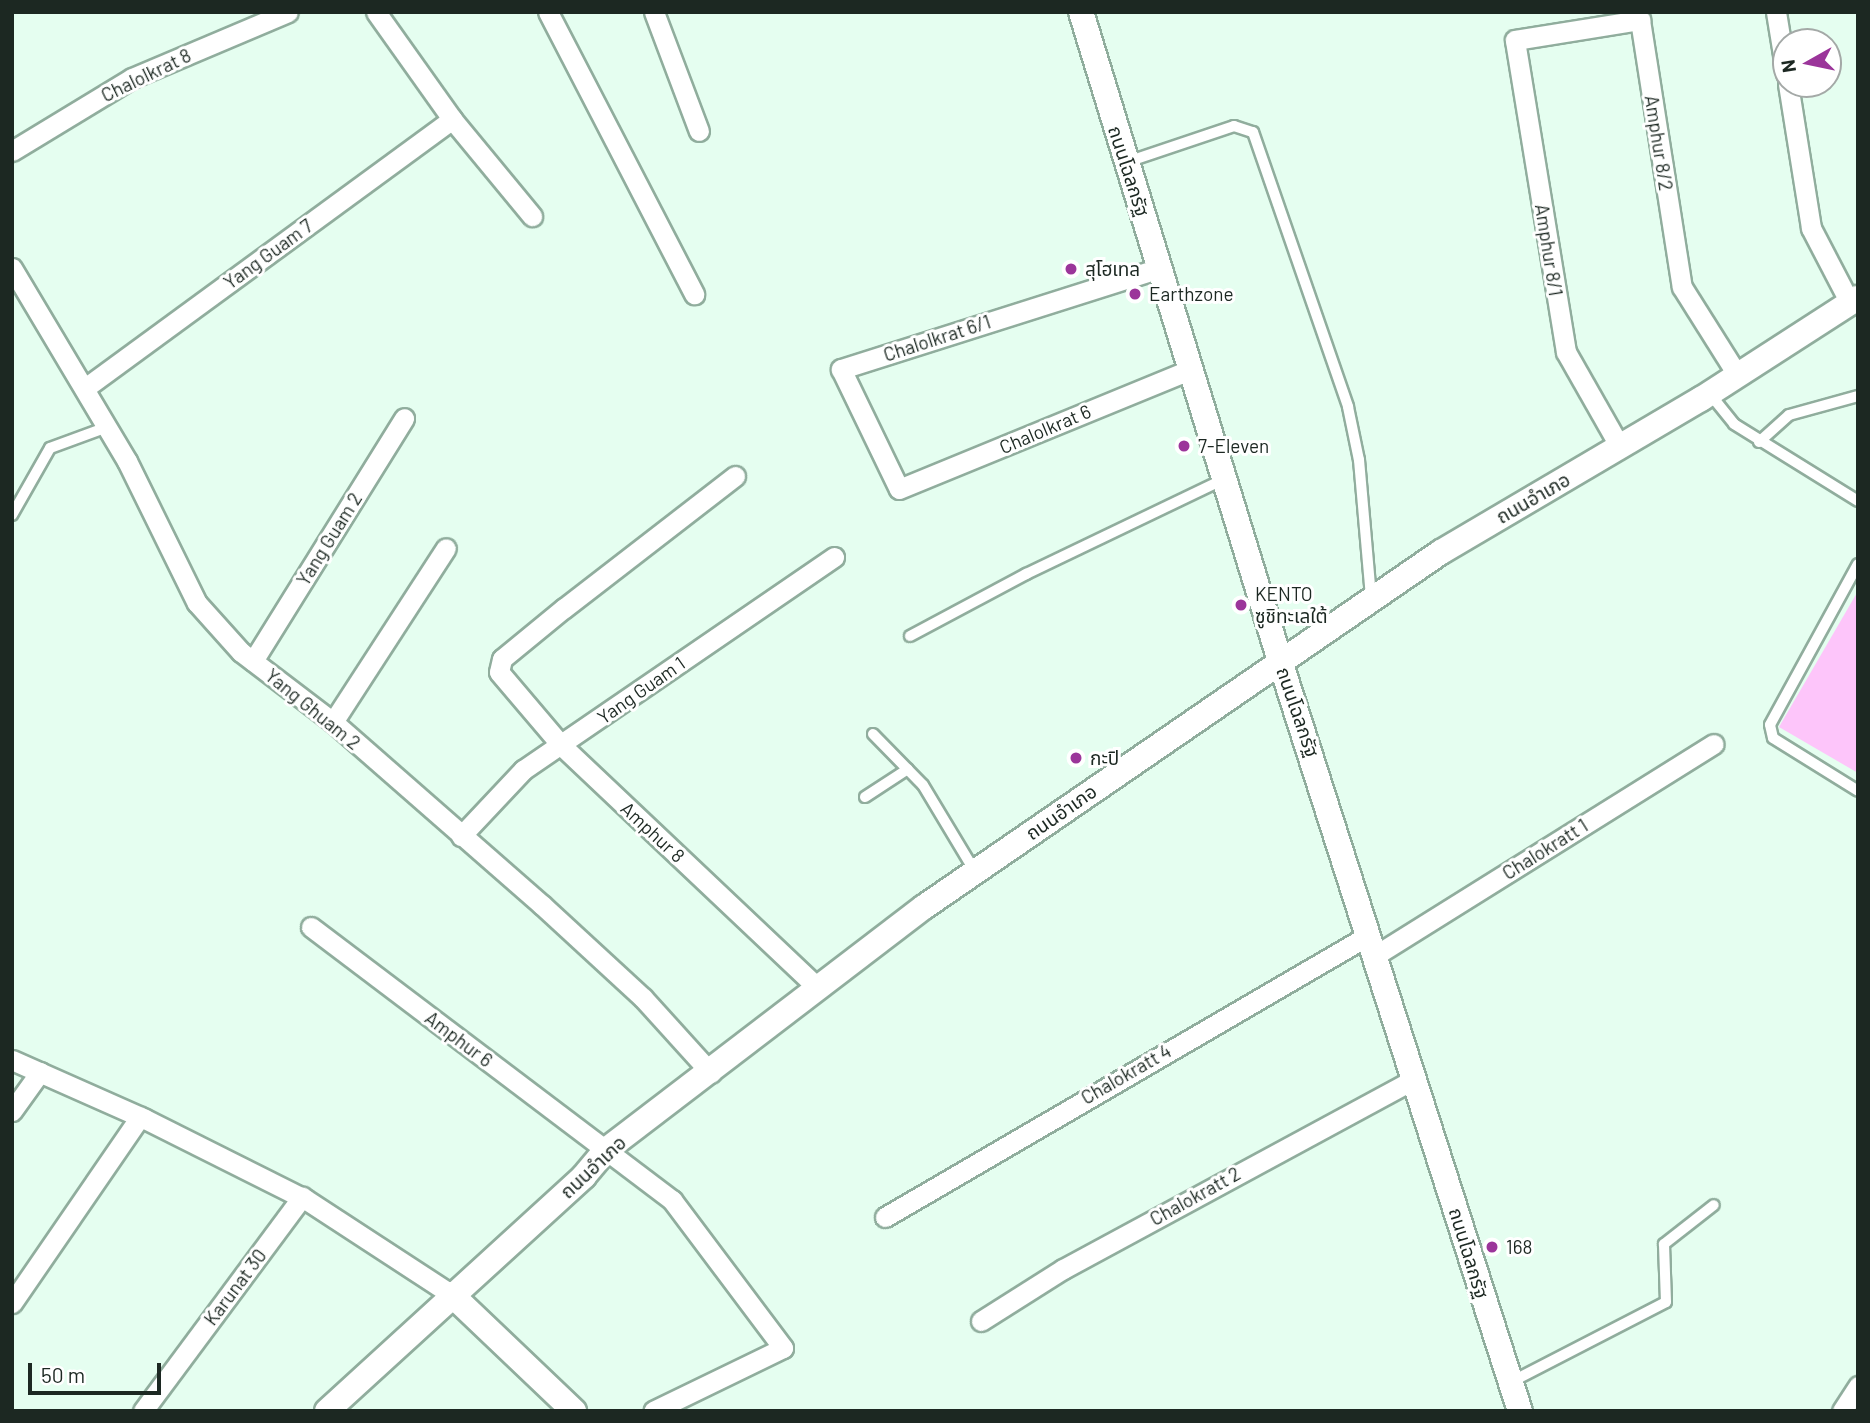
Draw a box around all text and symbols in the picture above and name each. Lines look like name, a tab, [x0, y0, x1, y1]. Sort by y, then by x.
north arrow	[1772, 28, 1842, 98]
street label: Chalolkrat 8	[97, 43, 195, 107]
text: N	[1775, 58, 1800, 74]
street label: Amphur 8/2	[1640, 94, 1678, 192]
street label: ถนนโฉลกรัฐ	[1104, 123, 1154, 219]
street label: Amphur 8/1	[1530, 202, 1568, 298]
street label: Yang Guam 7	[219, 214, 317, 294]
place label: สุโฮเทล	[1085, 258, 1140, 280]
marker: สุโฮเทล	[1063, 261, 1079, 277]
place label: Earthzone	[1149, 283, 1234, 305]
marker: Earthzone	[1127, 286, 1143, 302]
street label: Chalolkrat 6/1	[881, 310, 993, 366]
street label: Chalolkrat 6	[996, 400, 1094, 458]
place label: 7-Eleven	[1198, 435, 1269, 457]
marker: 7-Eleven	[1176, 438, 1192, 454]
street label: ถนนอำเภอ	[1492, 468, 1574, 528]
street label: Yang Guam 2	[291, 488, 367, 590]
place label: KENTO ซูชิทะเลใต้	[1255, 583, 1328, 627]
marker: KENTO ซูชิทะเลใต้	[1233, 597, 1249, 613]
street label: Yang Guam 1	[593, 652, 689, 728]
street label: Yang Ghuam 2	[261, 664, 365, 754]
street label: ถนนโฉลกรัฐ	[1272, 664, 1324, 760]
place label: กะปิ	[1090, 747, 1119, 769]
marker: กะปิ	[1068, 750, 1084, 766]
street label: ถนนอำเภอ	[1021, 779, 1101, 845]
street label: Amphur 8	[616, 797, 690, 867]
street label: Chalokratt 1	[1498, 814, 1592, 884]
street label: Amphur 6	[421, 1006, 497, 1072]
street label: Chalokratt 4	[1077, 1039, 1175, 1109]
street label: ถนนอำเภอ	[555, 1131, 631, 1203]
street label: Chalokratt 2	[1146, 1162, 1244, 1230]
street label: ถนนโฉลกรัฐ	[1444, 1205, 1494, 1301]
place label: 168	[1506, 1236, 1532, 1258]
marker: 168	[1484, 1239, 1500, 1255]
street label: Karunat 30	[199, 1244, 271, 1330]
scale bar	[32, 1350, 164, 1394]
text: 50 m	[41, 1362, 85, 1387]

